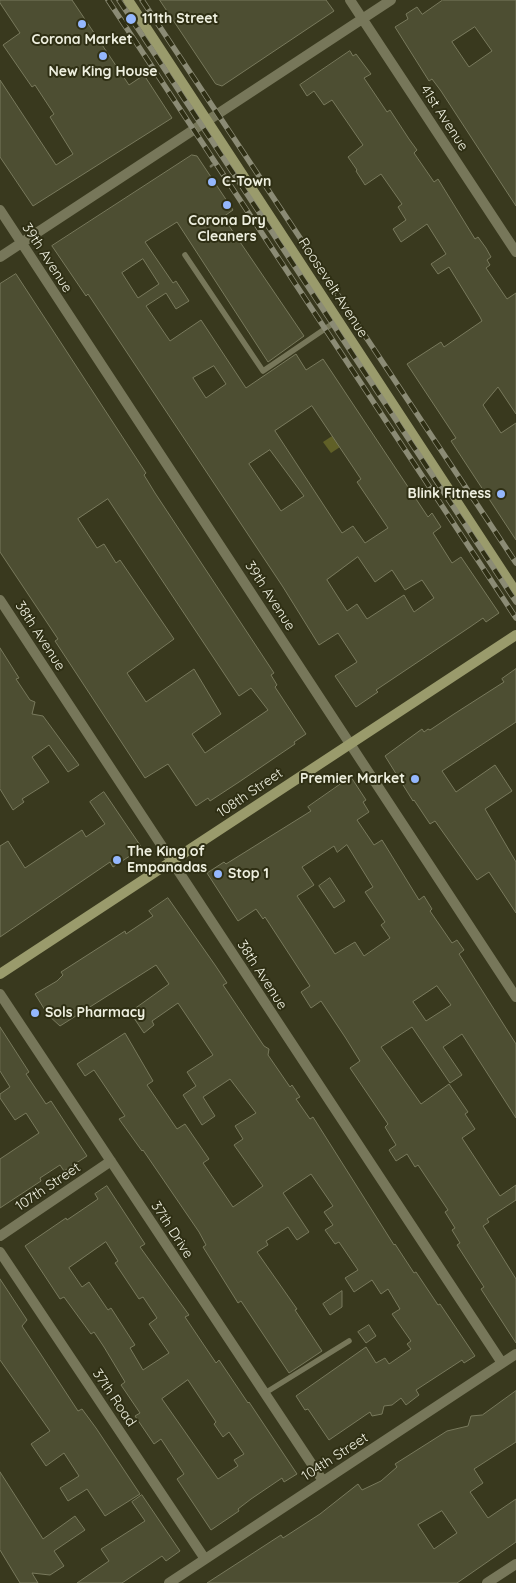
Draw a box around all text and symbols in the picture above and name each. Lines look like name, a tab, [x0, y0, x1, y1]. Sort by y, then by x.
place label: 111th Street	[142, 11, 218, 27]
marker: 111th Street	[124, 12, 138, 26]
marker: Corona Market	[76, 18, 88, 30]
place label: Corona Market	[31, 32, 133, 48]
marker: New King House	[97, 50, 109, 62]
place label: New King House	[49, 64, 157, 80]
street label: 41st Avenue	[416, 82, 472, 154]
place label: C-Town	[222, 174, 271, 190]
marker: C-Town	[206, 176, 218, 188]
marker: Corona Dry Cleaners	[221, 199, 233, 211]
place label: Corona Dry Cleaners	[188, 213, 266, 246]
street label: 39th Avenue	[18, 220, 76, 296]
street label: Roosevelt Avenue	[295, 235, 371, 341]
place label: Blink Fitness	[408, 486, 491, 502]
marker: Blink Fitness	[495, 488, 507, 500]
street label: 39th Avenue	[241, 558, 299, 634]
street label: 38th Avenue	[11, 598, 69, 674]
street label: 108th Street	[214, 765, 286, 821]
place label: Premier Market	[300, 771, 405, 787]
marker: Premier Market	[409, 773, 421, 785]
place label: The King of Empanadas	[127, 844, 207, 876]
marker: The King of Empanadas	[111, 854, 123, 866]
place label: Stop 1	[228, 866, 269, 882]
marker: Stop 1	[212, 868, 224, 880]
street label: 38th Avenue	[233, 937, 291, 1013]
place label: Sols Pharmacy	[45, 1005, 145, 1021]
marker: Sols Pharmacy	[29, 1007, 41, 1019]
street label: 107th Street	[12, 1159, 84, 1215]
street label: 37th Drive	[147, 1198, 197, 1262]
street label: 37th Road	[89, 1366, 139, 1430]
street label: 104th Street	[299, 1429, 371, 1485]

